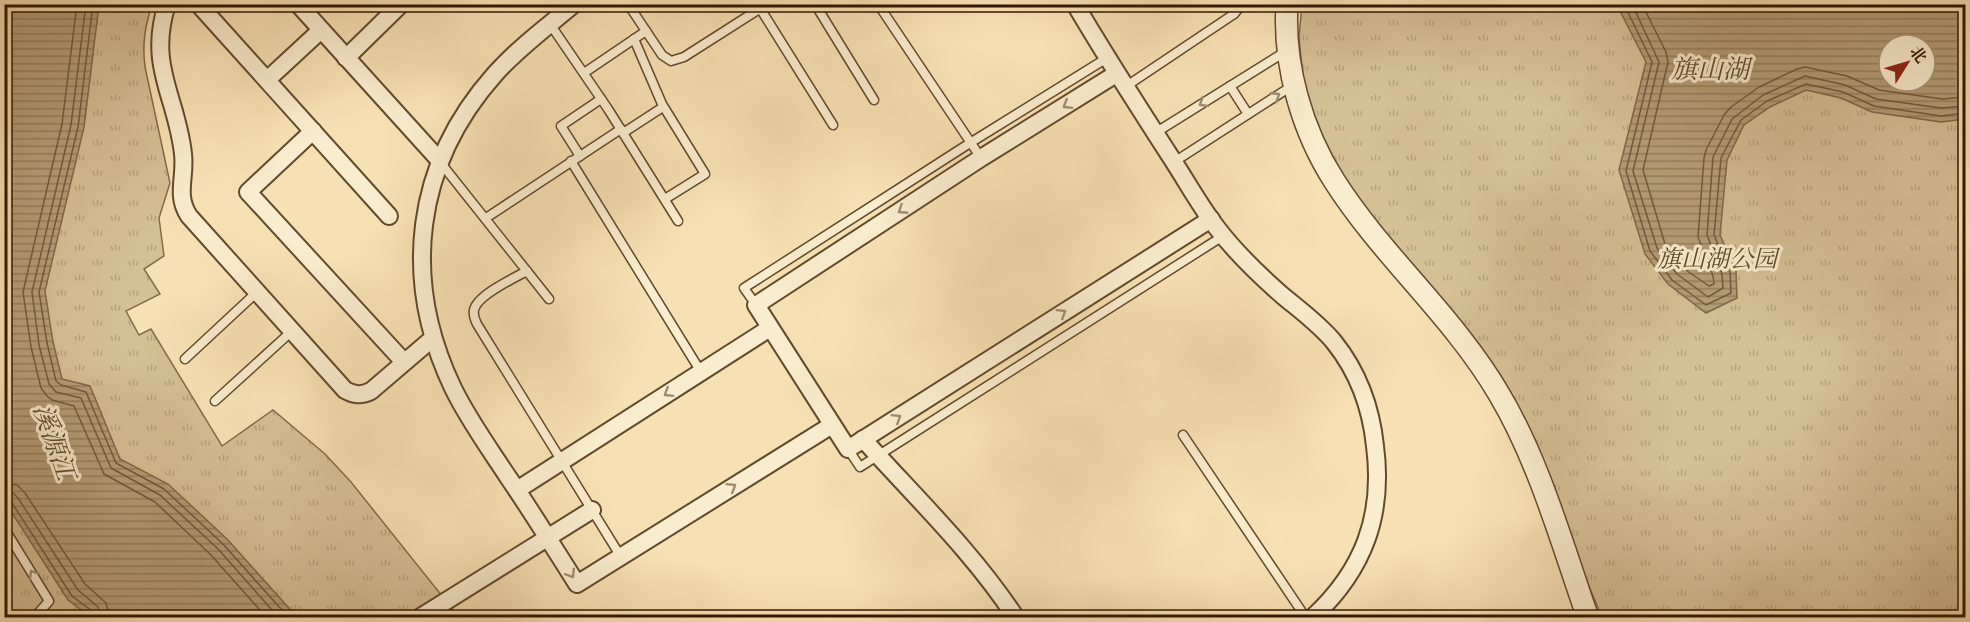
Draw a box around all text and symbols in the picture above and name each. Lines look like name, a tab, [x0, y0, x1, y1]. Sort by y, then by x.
north arrow	[1877, 33, 1937, 93]
text: 北	[1905, 43, 1930, 68]
water label: 旗山湖	[1671, 54, 1753, 87]
one-way arrow	[1269, 92, 1280, 103]
one-way arrow	[1199, 95, 1209, 107]
one-way arrow	[1063, 97, 1073, 109]
one-way arrow	[898, 202, 908, 214]
park label: 旗山湖公园	[1657, 245, 1781, 276]
one-way arrow	[1056, 309, 1066, 321]
one-way arrow	[663, 386, 674, 397]
water label: 溪源江	[25, 400, 83, 488]
one-way arrow	[891, 413, 901, 425]
one-way arrow	[726, 483, 736, 495]
one-way arrow	[563, 568, 574, 579]
one-way arrow	[28, 570, 40, 580]

